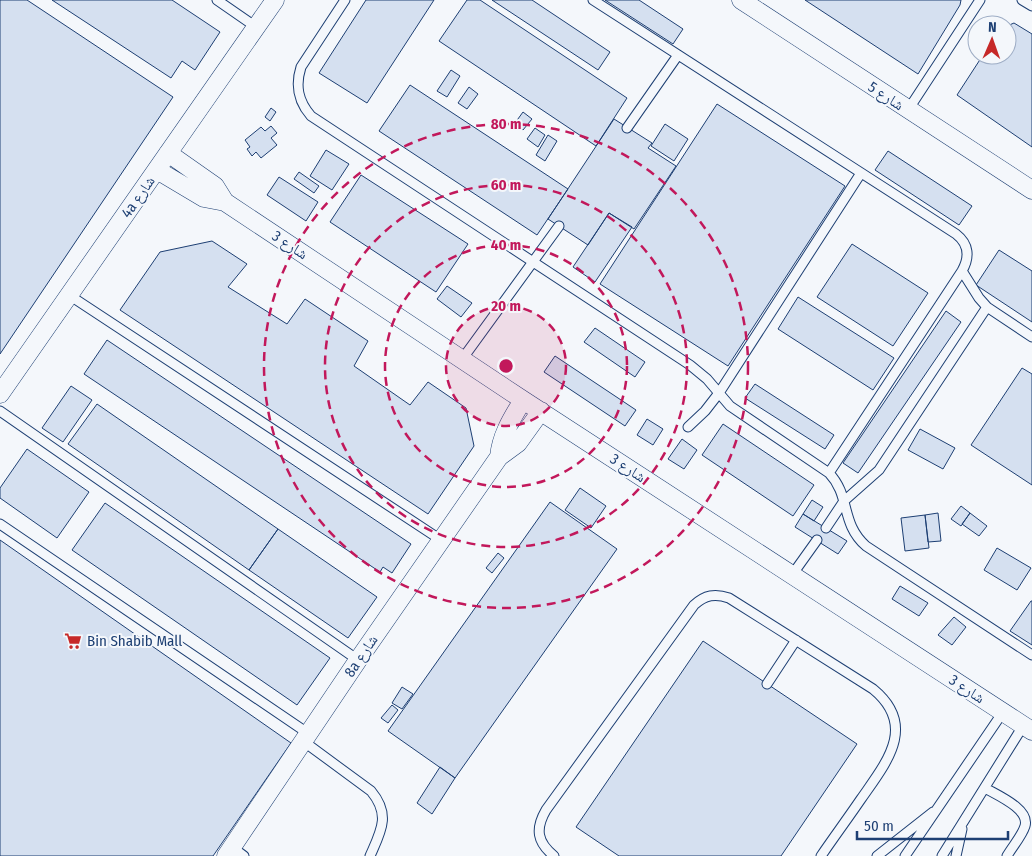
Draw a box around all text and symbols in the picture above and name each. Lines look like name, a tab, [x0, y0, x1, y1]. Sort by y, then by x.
north arrow	[967, 15, 1017, 65]
text: N	[988, 19, 997, 36]
street label: شارع 5	[864, 78, 907, 115]
text: 80 m	[491, 115, 521, 133]
street label: 4a شارع	[117, 173, 160, 222]
text: 60 m	[491, 176, 521, 194]
street label: شارع 3	[268, 227, 311, 264]
text: 40 m	[491, 236, 521, 254]
text: 20 m	[490, 297, 521, 315]
centre of rings	[497, 357, 515, 375]
street label: شارع 3	[606, 450, 649, 487]
supermarket icon: Bin Shabib Mall	[63, 631, 83, 651]
street label: 8a شارع	[340, 631, 382, 681]
place label: Bin Shabib Mall	[87, 632, 182, 650]
street label: شارع 3	[945, 671, 988, 708]
scale bar	[857, 808, 1008, 840]
text: 50 m	[864, 817, 894, 835]

